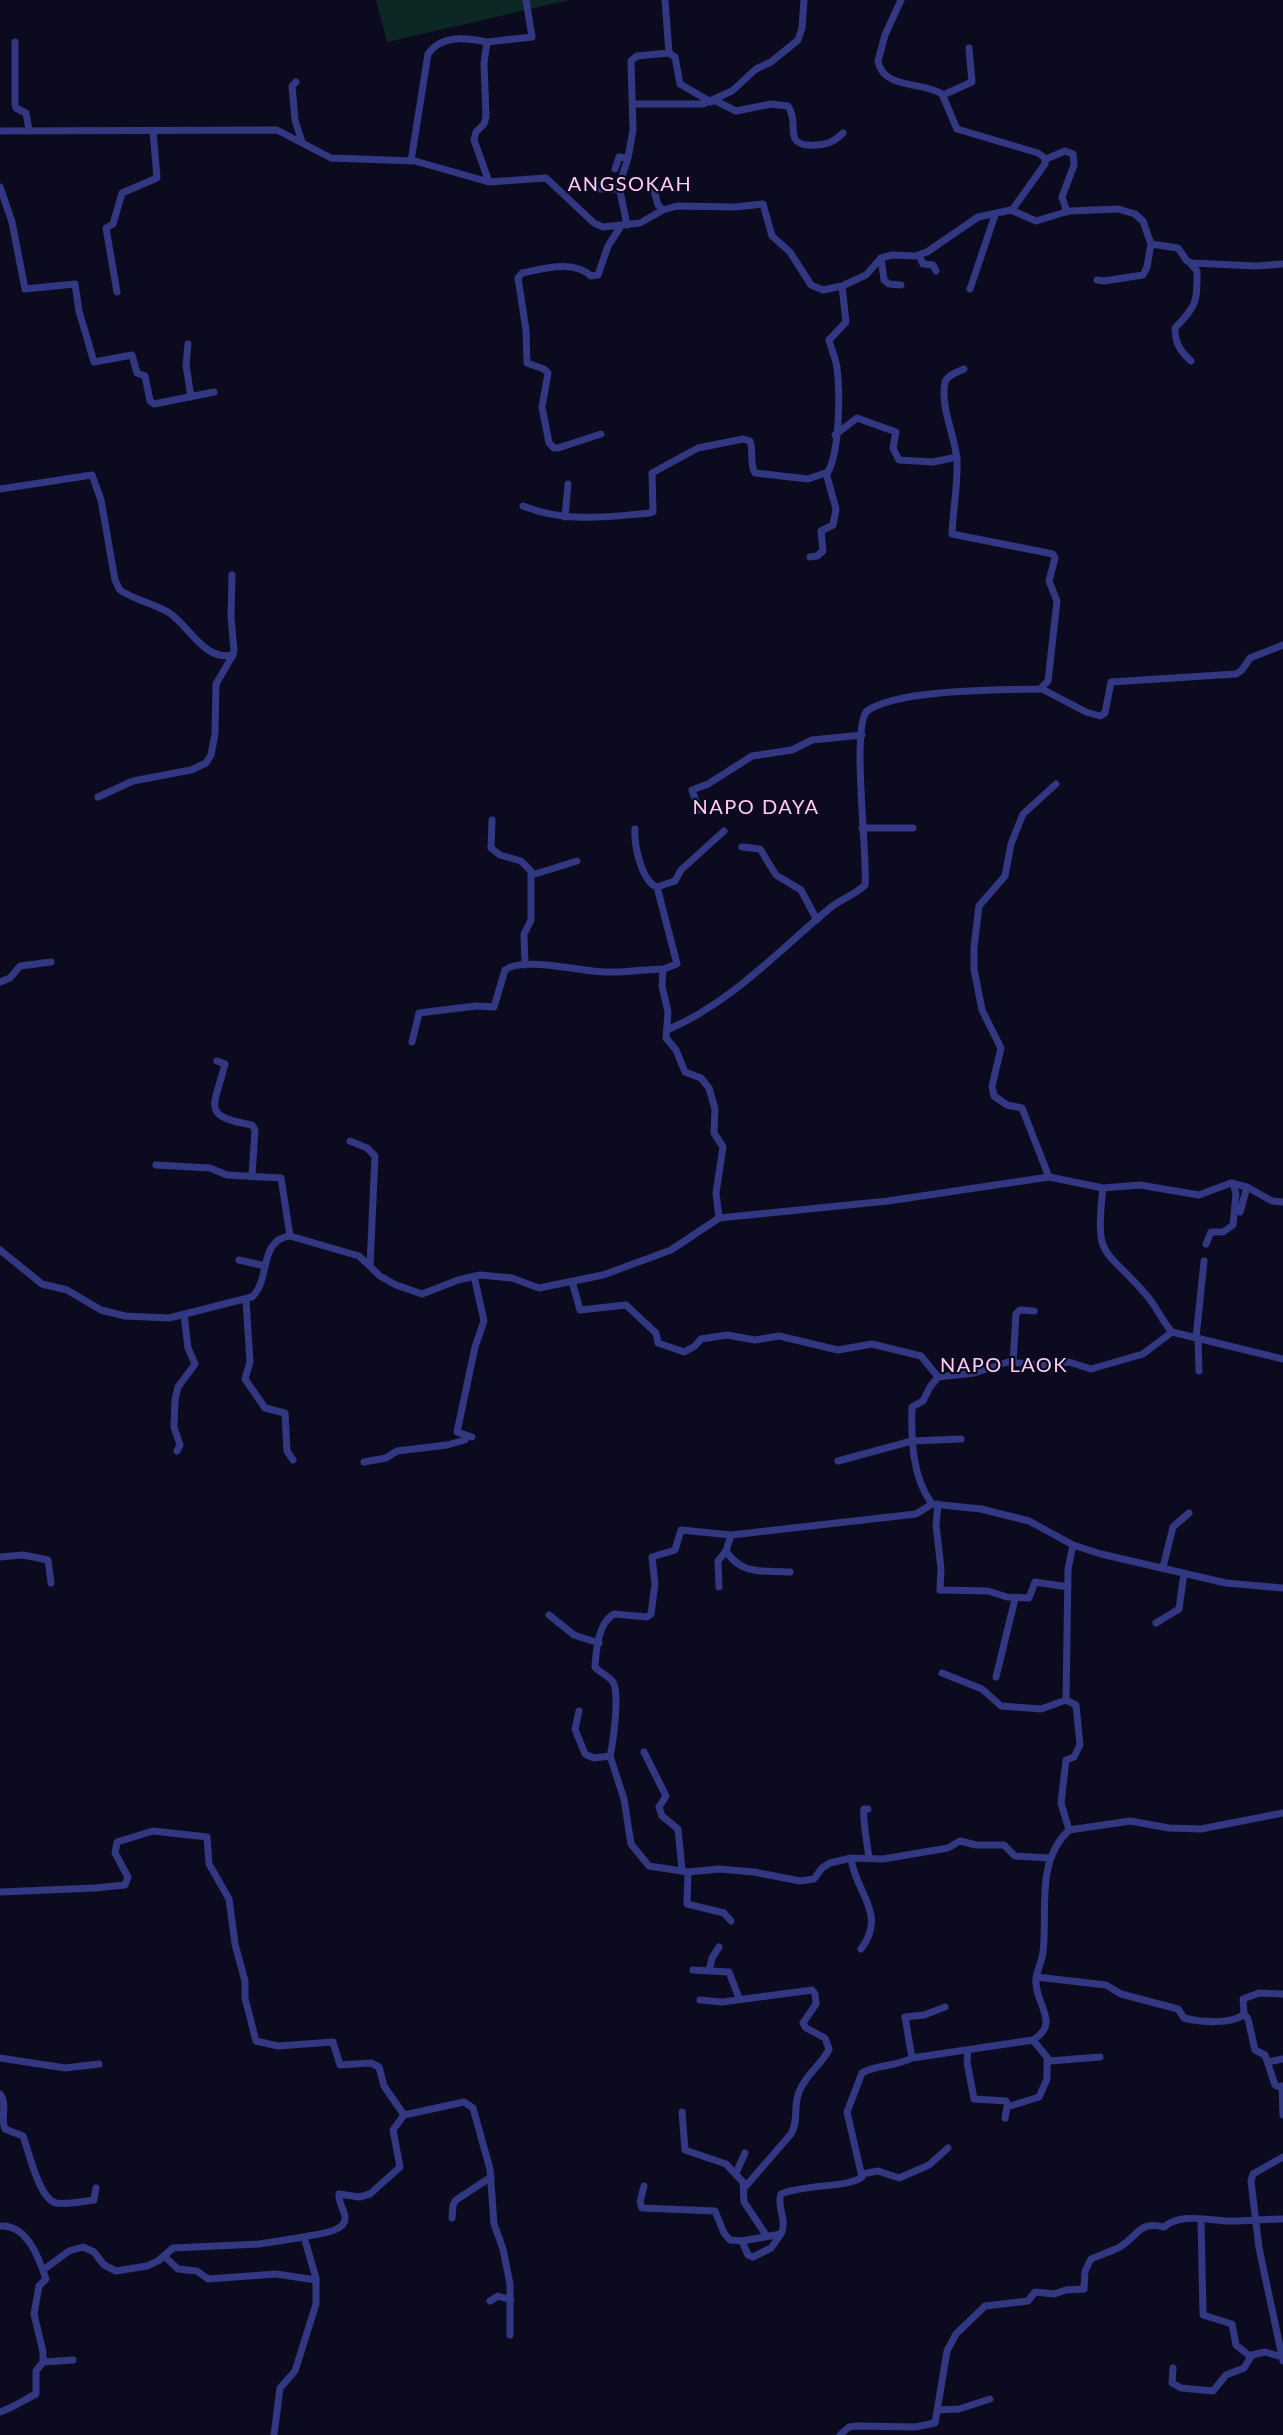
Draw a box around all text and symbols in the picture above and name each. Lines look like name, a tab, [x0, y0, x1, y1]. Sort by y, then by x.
district label: ANGSOKAH	[568, 173, 692, 197]
district label: NAPO DAYA	[692, 796, 820, 820]
district label: NAPO LAOK	[940, 1354, 1068, 1378]

